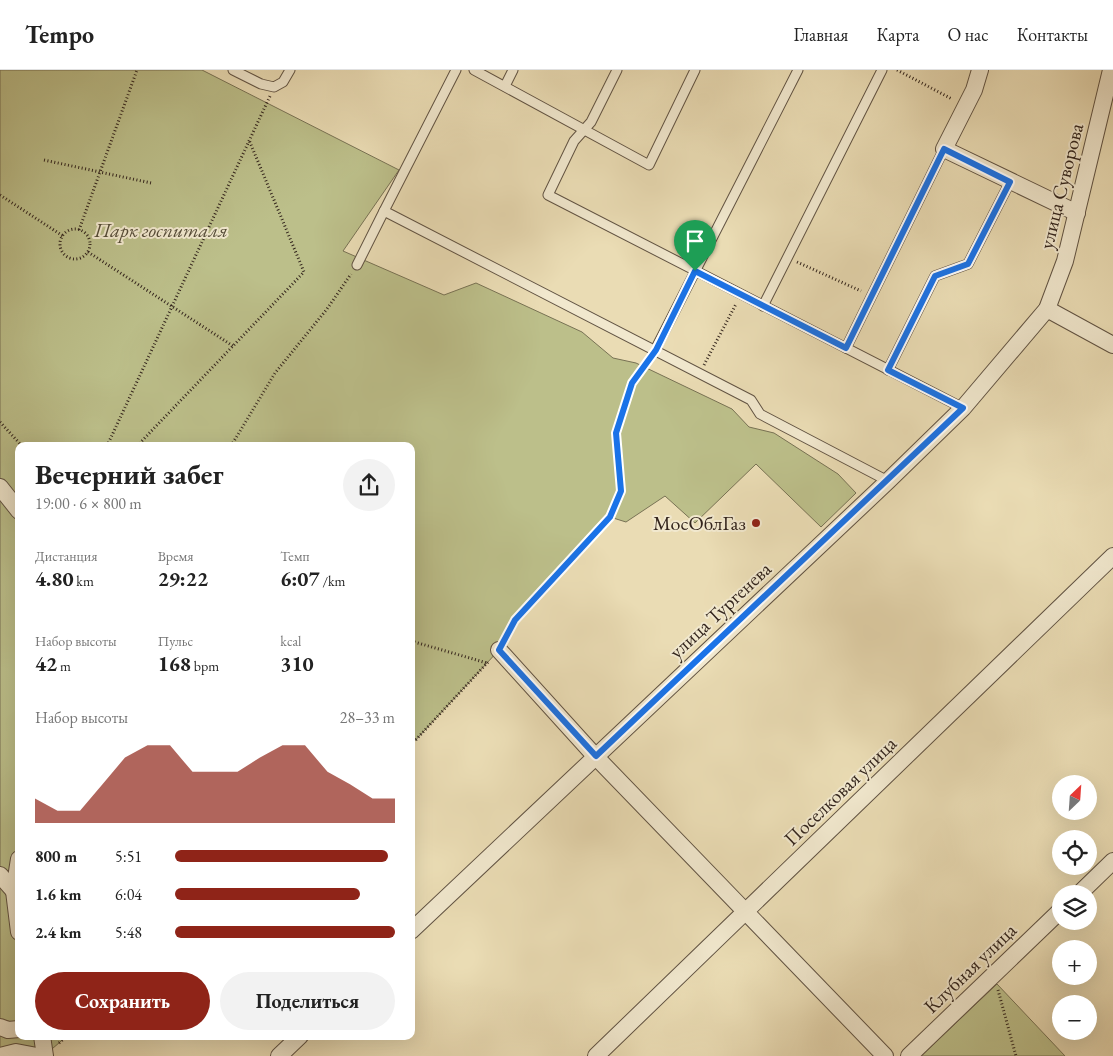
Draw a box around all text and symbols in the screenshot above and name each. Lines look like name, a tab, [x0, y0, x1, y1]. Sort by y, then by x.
text: Tempo	[25, 19, 94, 50]
text: Главная	[794, 23, 848, 46]
text: Карта	[876, 23, 919, 46]
text: О нас	[947, 23, 989, 46]
text: Контакты	[1017, 23, 1088, 46]
street label: улица Суворова	[1033, 120, 1089, 252]
park label: Парк госпиталя	[93, 217, 228, 243]
pin	[674, 220, 716, 271]
icon: arrive	[681, 227, 709, 255]
text: Вечерний забег	[35, 456, 224, 492]
button: share	[343, 459, 395, 511]
text: 19:00 · 6 × 800 m	[35, 493, 142, 514]
place label: МосОблГаз	[653, 510, 746, 536]
marker: МосОблГаз	[750, 517, 762, 529]
text: Дистанция	[35, 547, 97, 565]
text: Время	[158, 547, 194, 565]
text: Темп	[280, 547, 310, 565]
street label: улица Тургенева	[663, 556, 777, 664]
text: 4.80	[35, 565, 74, 592]
text: 29:22	[158, 565, 208, 592]
text: 6:07	[280, 565, 320, 592]
text: km	[74, 572, 94, 590]
text: /km	[320, 572, 345, 590]
text: Набор высоты	[35, 632, 116, 650]
text: Пульс	[158, 632, 193, 650]
text: kcal	[280, 632, 301, 650]
text: 42	[35, 650, 57, 677]
text: 168	[158, 650, 191, 677]
text: 310	[280, 650, 314, 677]
text: m	[57, 657, 71, 675]
text: bpm	[191, 657, 219, 675]
text: Набор высоты	[35, 707, 128, 728]
text: 28–33 m	[340, 707, 395, 728]
street label: Поселковая улица	[778, 731, 902, 851]
north arrow	[1052, 775, 1098, 820]
map controls	[1052, 775, 1097, 1040]
button: locate	[1052, 830, 1097, 875]
text: 800 m	[35, 846, 77, 867]
text: 5:51	[115, 846, 142, 867]
text: 1.6 km	[35, 884, 81, 905]
text: 6:04	[115, 884, 142, 905]
button: layers	[1052, 885, 1097, 930]
street label: Клубная улица	[918, 917, 1022, 1019]
text: 2.4 km	[35, 922, 81, 943]
text: 5:48	[115, 922, 142, 943]
button: +	[1052, 940, 1097, 985]
button: Сохранить	[35, 972, 210, 1030]
button: Поделиться	[220, 972, 395, 1030]
button: −	[1052, 995, 1097, 1040]

